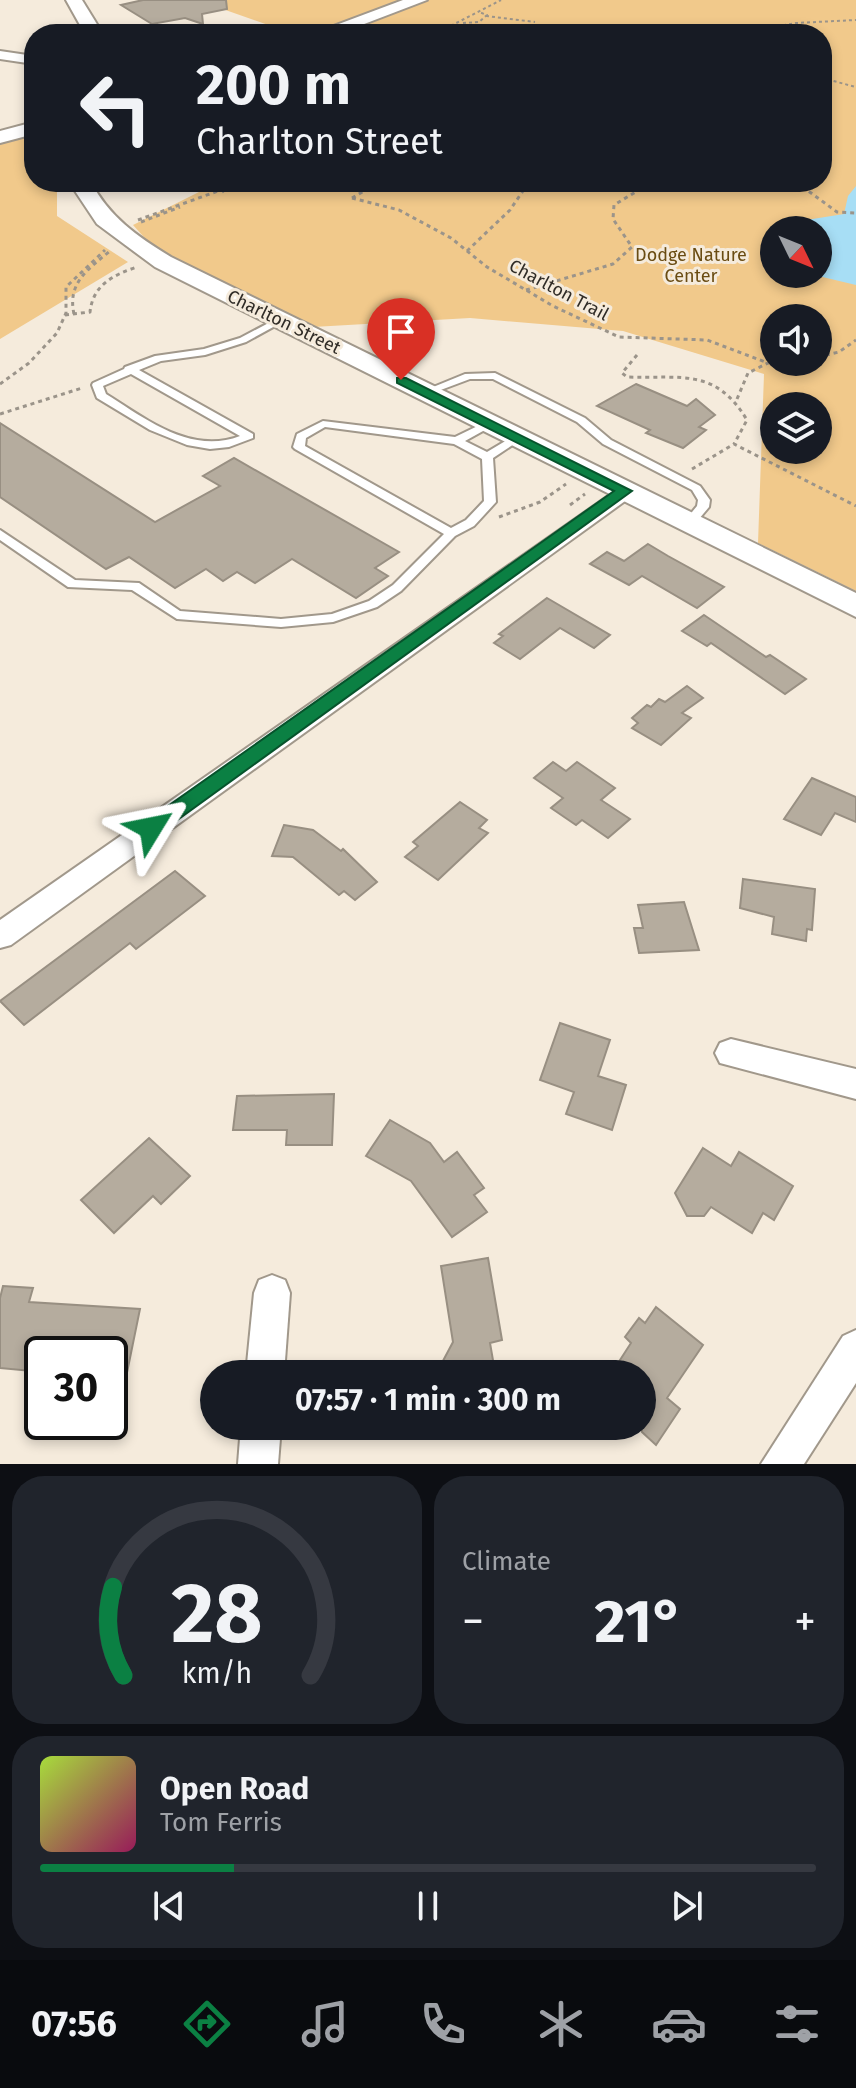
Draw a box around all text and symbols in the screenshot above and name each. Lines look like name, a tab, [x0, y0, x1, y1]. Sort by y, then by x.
text: 200 m	[196, 52, 351, 119]
icon: left	[64, 56, 168, 160]
text: Charlton Street	[196, 120, 443, 164]
north arrow	[760, 216, 832, 288]
map controls	[760, 216, 832, 464]
park label: Dodge Nature Center	[635, 244, 747, 287]
street label: Charlton Trail	[505, 255, 613, 325]
street label: Charlton Street	[224, 285, 345, 359]
pin	[367, 298, 435, 380]
button: sound	[760, 304, 832, 376]
icon: arrive	[379, 310, 423, 354]
button: layers	[760, 392, 832, 464]
position arrow	[109, 786, 193, 870]
speed limit sign: 30	[24, 1336, 128, 1440]
text: 07:57 · 1 min · 300 m	[295, 1382, 561, 1418]
text: Climate	[462, 1546, 551, 1577]
text: 28	[171, 1564, 263, 1664]
text: 21°	[595, 1586, 683, 1658]
text: −	[462, 1595, 484, 1648]
text: +	[794, 1595, 816, 1648]
text: km/h	[182, 1656, 252, 1691]
text: Open Road	[160, 1771, 309, 1807]
text: Tom Ferris	[160, 1807, 282, 1838]
icon: previous	[147, 1884, 191, 1928]
icon: pause	[406, 1884, 450, 1928]
icon: next	[665, 1884, 709, 1928]
icon: directions	[179, 1996, 235, 2052]
icon: music	[297, 1996, 353, 2052]
icon: phone	[415, 1996, 471, 2052]
icon: climate	[533, 1996, 589, 2052]
icon: car	[651, 1996, 707, 2052]
icon: filters	[769, 1996, 825, 2052]
text: 07:56	[31, 2002, 117, 2046]

